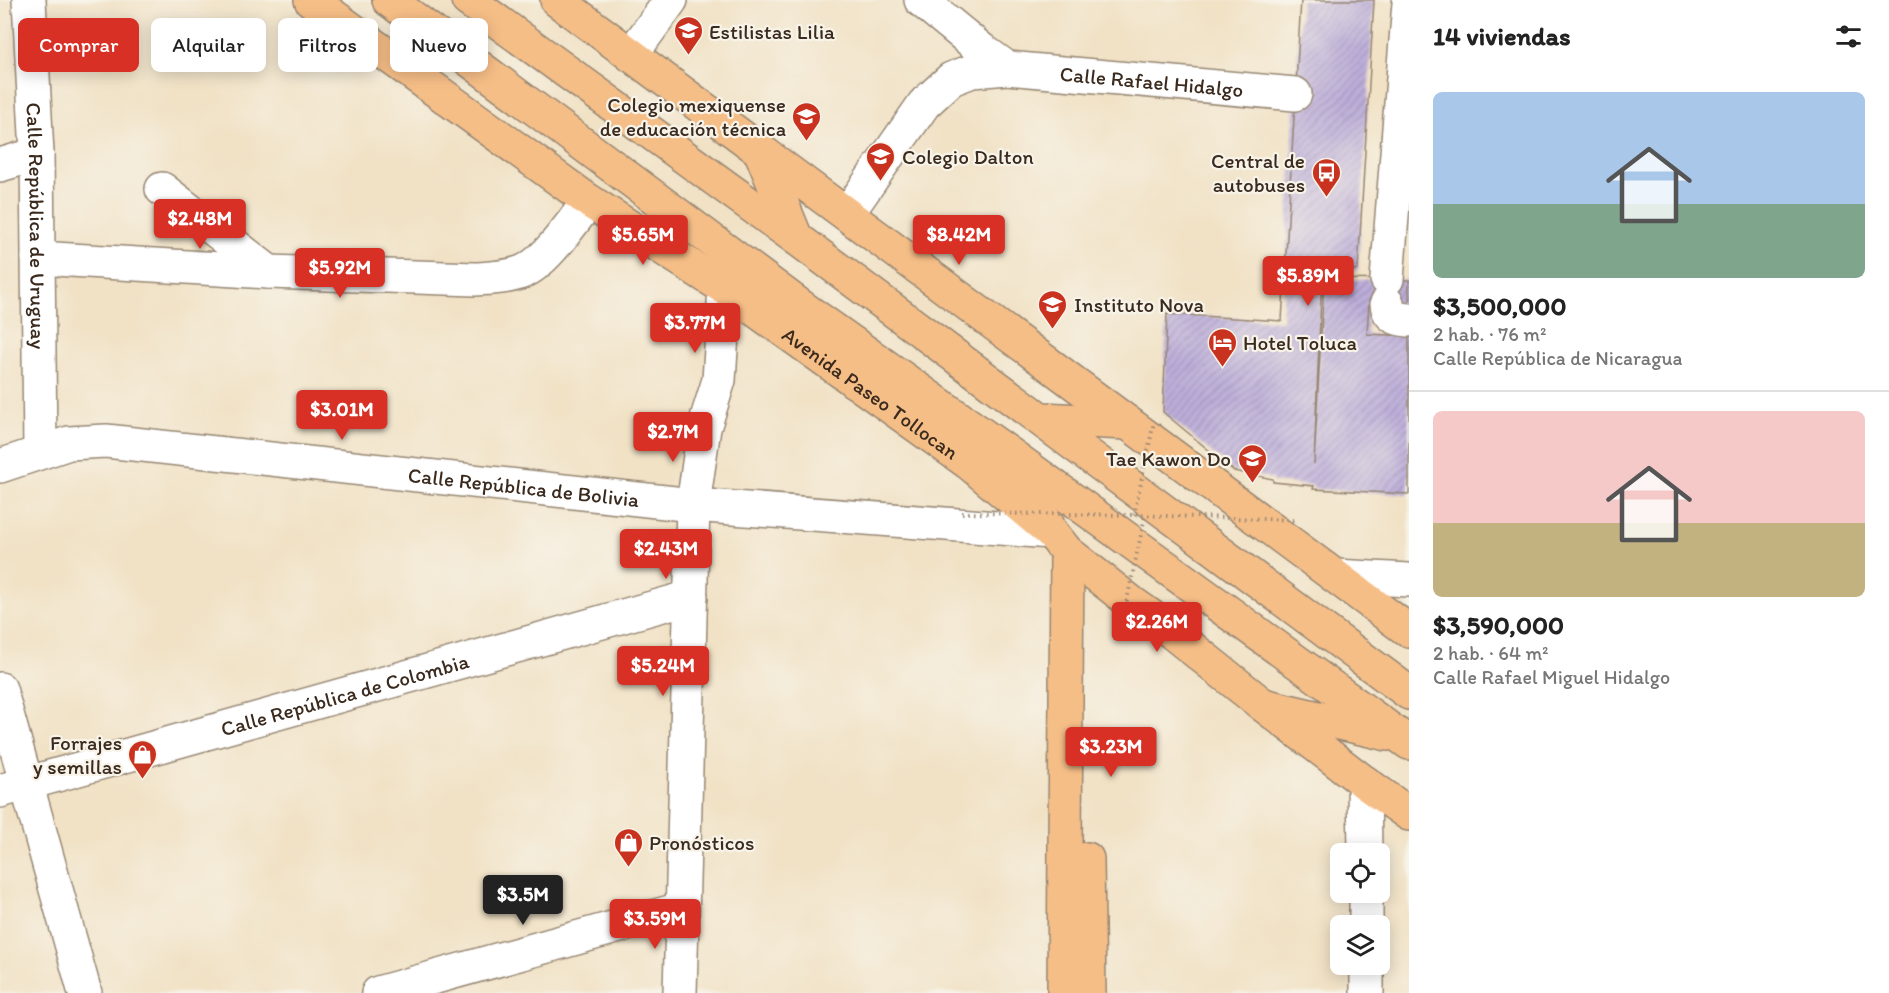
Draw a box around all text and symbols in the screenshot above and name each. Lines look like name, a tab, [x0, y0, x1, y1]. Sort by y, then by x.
school or university icon: Estilistas Lilia	[672, 15, 704, 57]
chip: Comprar	[18, 18, 139, 72]
chip: Alquilar	[151, 18, 266, 72]
chip: Filtros	[278, 18, 378, 72]
chip: Nuevo	[390, 18, 488, 72]
place label: Estilistas Lilia	[709, 19, 835, 44]
text: 14 viviendas	[1433, 20, 1571, 52]
icon: filters	[1832, 20, 1865, 53]
street label: Calle Rafael Hidalgo	[1059, 60, 1245, 102]
place label: Colegio mexiquense de educación técnica	[600, 92, 786, 141]
school or university icon: Colegio mexiquense de educación técnica	[791, 100, 823, 142]
street label: Calle República de Uruguay	[22, 102, 51, 350]
icon: home	[1595, 131, 1703, 239]
school or university icon: Colegio Dalton	[865, 140, 897, 182]
place label: Colegio Dalton	[902, 144, 1034, 169]
place label: Central de autobuses	[1211, 148, 1305, 197]
bus stop icon: Central de autobuses	[1310, 156, 1342, 198]
pin: $2.48M	[151, 199, 249, 250]
text: $2.48M	[168, 206, 232, 230]
pin: $5.65M	[594, 215, 692, 266]
pin: $8.42M	[910, 215, 1008, 266]
text: $5.65M	[612, 222, 674, 246]
text: $8.42M	[927, 222, 991, 246]
pin: $5.92M	[291, 248, 389, 299]
text: $5.92M	[309, 255, 371, 279]
pin: $5.89M	[1259, 256, 1357, 307]
text: $5.89M	[1277, 263, 1339, 287]
school or university icon: Instituto Nova	[1037, 288, 1069, 330]
text: $3,500,000	[1433, 290, 1566, 322]
place label: Instituto Nova	[1074, 292, 1204, 317]
pin: $3.77M	[646, 303, 744, 354]
text: $3.77M	[664, 310, 726, 334]
street label: Avenida Paseo Tollocan	[778, 321, 964, 464]
text: 2 hab. · 76 m²	[1433, 322, 1546, 346]
hotel icon: Hotel Toluca	[1206, 326, 1238, 368]
place label: Hotel Toluca	[1243, 330, 1357, 355]
text: Calle República de Nicaragua	[1433, 346, 1682, 370]
pin: $3.01M	[293, 390, 391, 441]
text: $3.01M	[310, 397, 374, 421]
pin: $2.7M	[631, 412, 715, 463]
text: $2.7M	[647, 419, 699, 443]
school or university icon: Tae Kawon Do	[1236, 442, 1268, 484]
place label: Tae Kawon Do	[1106, 446, 1231, 471]
icon: home	[1595, 450, 1703, 558]
street label: Calle República de Bolivia	[407, 462, 641, 512]
pin: $2.43M	[617, 529, 715, 580]
text: $2.43M	[634, 536, 698, 560]
pin: $2.26M	[1108, 602, 1206, 653]
text: $2.26M	[1126, 609, 1188, 633]
text: $3,590,000	[1433, 609, 1564, 641]
text: 2 hab. · 64 m²	[1433, 641, 1548, 665]
pin: $5.24M	[614, 646, 712, 697]
street label: Calle República de Colombia	[218, 648, 472, 741]
text: $5.24M	[631, 653, 695, 677]
text: Calle Rafael Miguel Hidalgo	[1433, 665, 1670, 689]
pin: $3.23M	[1062, 727, 1160, 778]
place label: Forrajes y semillas	[33, 730, 122, 779]
text: $3.23M	[1079, 734, 1143, 758]
shop icon: Forrajes y semillas	[127, 738, 159, 780]
shop icon: Pronósticos	[612, 826, 644, 868]
place label: Pronósticos	[649, 830, 754, 855]
map controls	[1330, 843, 1390, 975]
button: locate	[1330, 843, 1390, 903]
pin: $3.5M	[481, 875, 565, 926]
text: $3.5M	[497, 882, 549, 906]
pin: $3.59M	[606, 899, 704, 950]
text: $3.59M	[624, 906, 686, 930]
button: layers	[1330, 915, 1390, 975]

